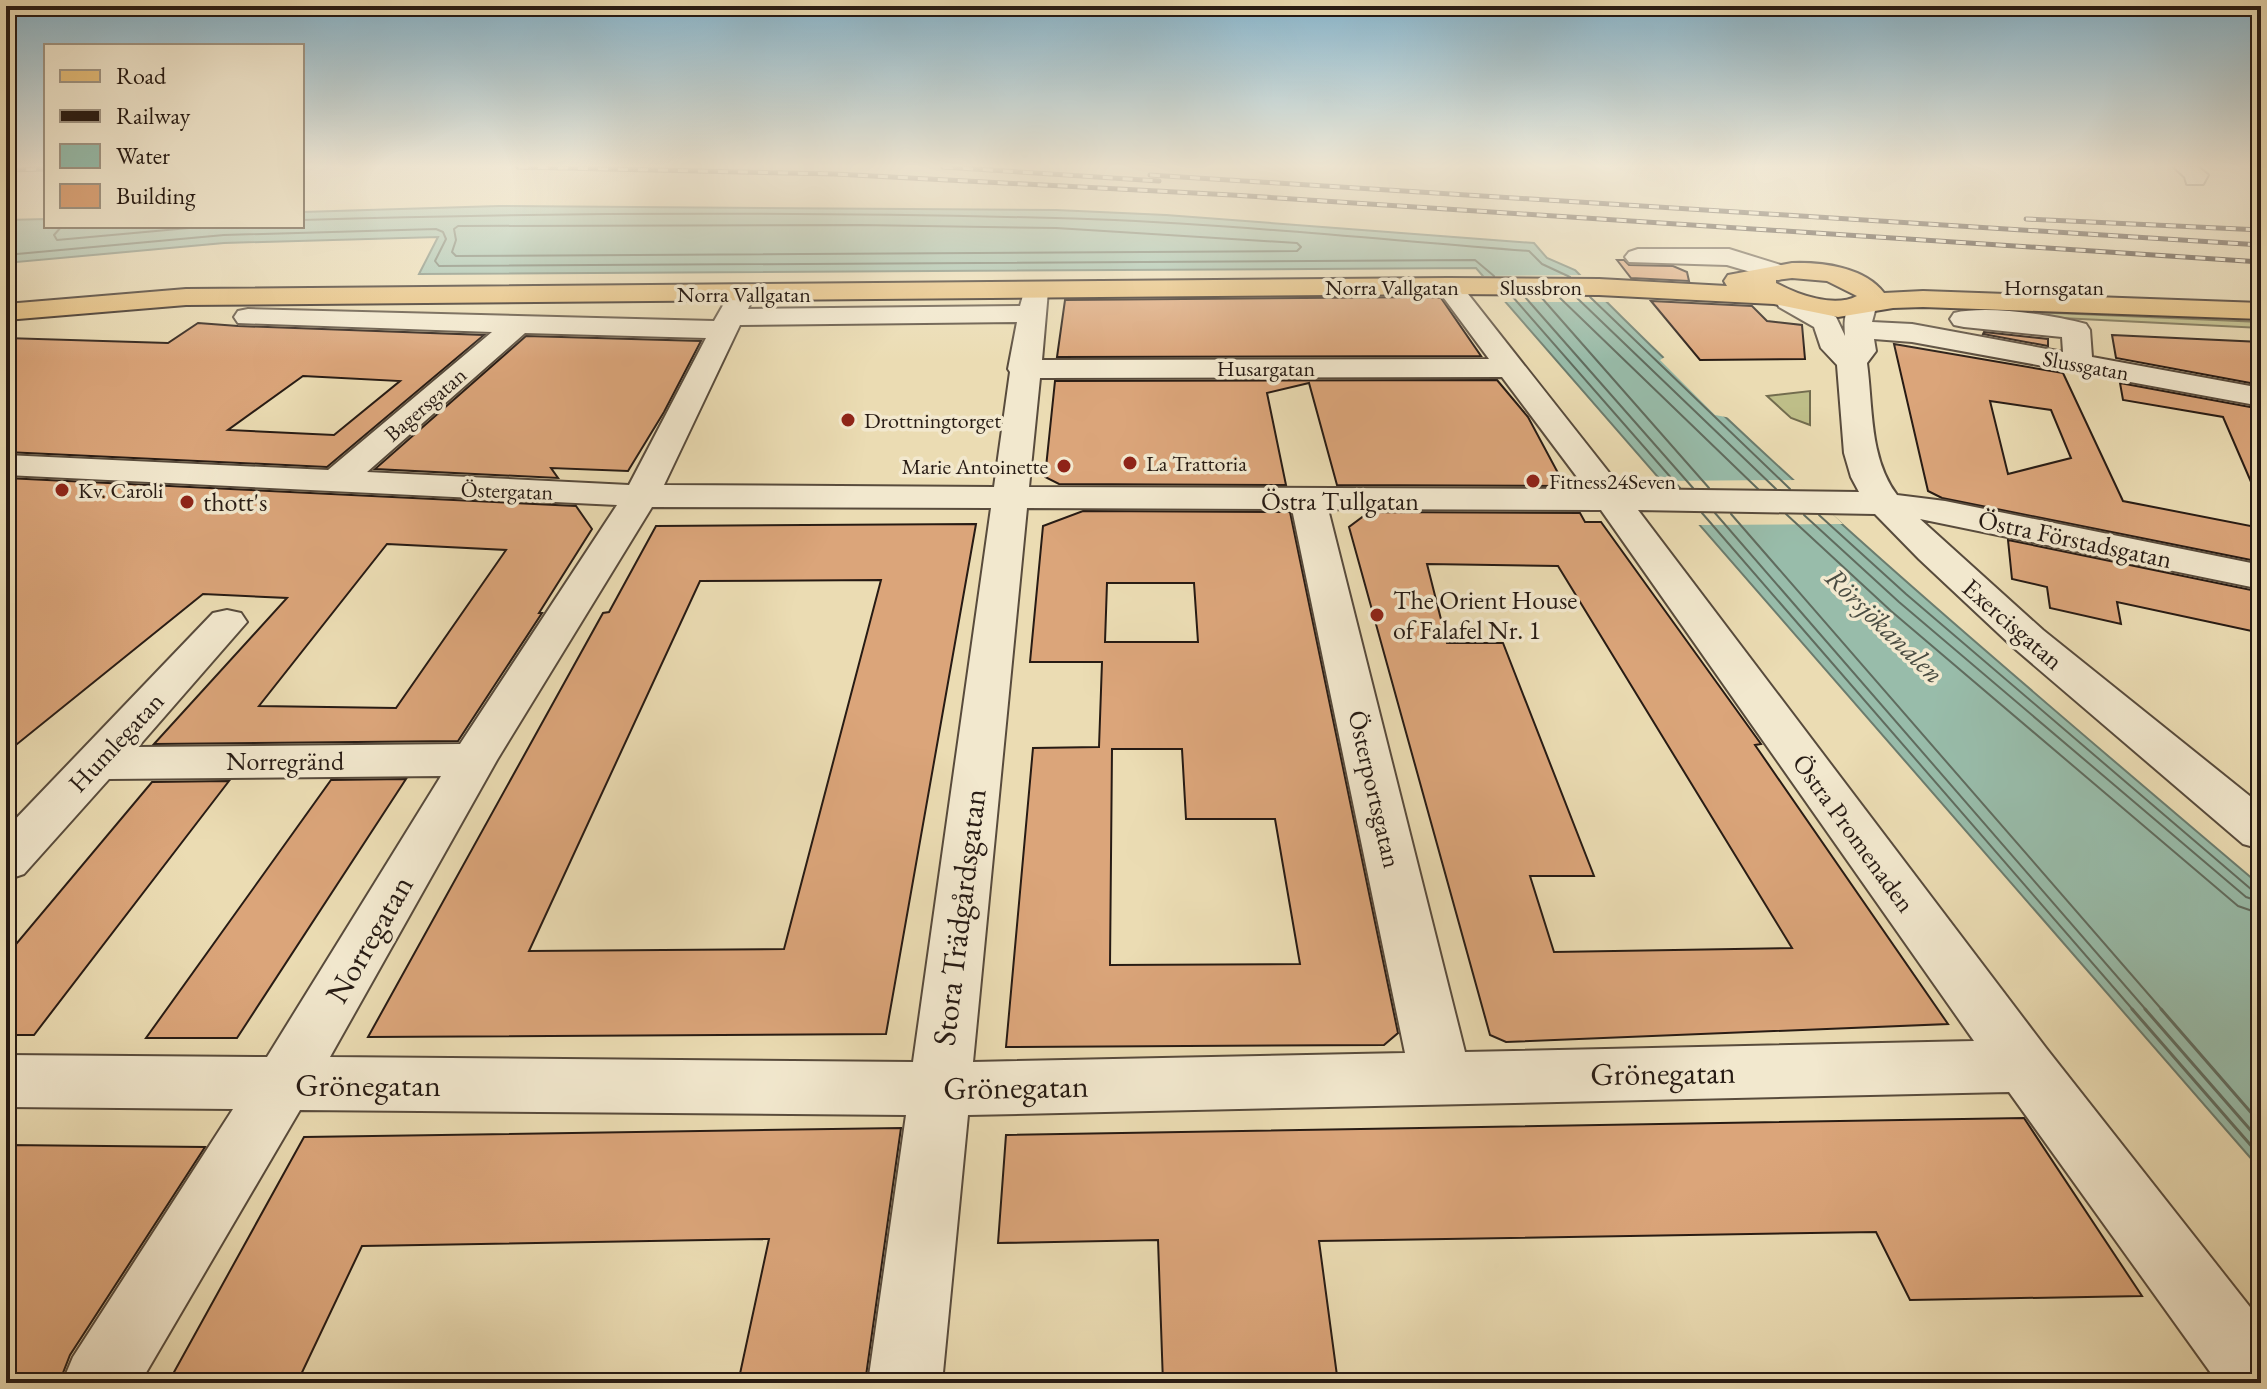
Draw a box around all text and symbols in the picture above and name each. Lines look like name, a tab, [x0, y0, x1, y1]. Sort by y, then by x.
legend	[44, 44, 304, 228]
text: Road	[116, 60, 167, 91]
text: Railway	[116, 100, 191, 131]
text: Water	[116, 140, 170, 171]
text: Building	[116, 180, 196, 211]
street label: Norra Vallgatan	[1325, 273, 1459, 302]
street label: Slussbron	[1500, 273, 1583, 302]
street label: Hornsgatan	[2004, 273, 2105, 302]
street label: Norra Vallgatan	[677, 280, 811, 309]
street label: Slussgatan	[2041, 344, 2132, 387]
street label: Husargatan	[1217, 354, 1316, 383]
street label: Bagersgatan	[378, 360, 473, 448]
place label: Drottningtorget	[864, 406, 1001, 435]
marker: Drottningtorget	[839, 411, 857, 429]
place label: La Trattoria	[1146, 449, 1247, 478]
place label: Marie Antoinette	[902, 452, 1048, 481]
marker: La Trattoria	[1121, 454, 1139, 472]
marker: Marie Antoinette	[1055, 457, 1073, 475]
place label: Fitness24Seven	[1549, 467, 1677, 496]
marker: Fitness24Seven	[1524, 472, 1542, 490]
street label: Östergatan	[460, 474, 554, 507]
place label: Kv. Caroli	[78, 476, 164, 505]
marker: Kv. Caroli	[53, 481, 71, 499]
street label: Östra Tullgatan	[1261, 484, 1419, 518]
place label: thott's	[203, 485, 267, 519]
marker: thott's	[178, 493, 196, 511]
street label: Östra Förstadsgatan	[1975, 502, 2175, 576]
water label: Rörsjökanalen	[1818, 559, 1952, 691]
street label: Exercisgatan	[1955, 571, 2071, 677]
place label: The Orient House of Falafel Nr. 1	[1393, 583, 1577, 647]
marker: The Orient House of Falafel Nr. 1	[1368, 606, 1386, 624]
street label: Humlegatan	[61, 684, 171, 799]
street label: Österportsgatan	[1340, 707, 1410, 871]
street label: Norregränd	[226, 744, 345, 778]
street label: Östra Promenaden	[1785, 747, 1923, 919]
street label: Stora Trädgårdsgatan	[922, 786, 996, 1048]
street label: Norregatan	[315, 867, 423, 1011]
street label: Grönegatan	[1590, 1051, 1736, 1095]
street label: Grönegatan	[295, 1064, 441, 1106]
street label: Grönegatan	[943, 1065, 1089, 1109]

